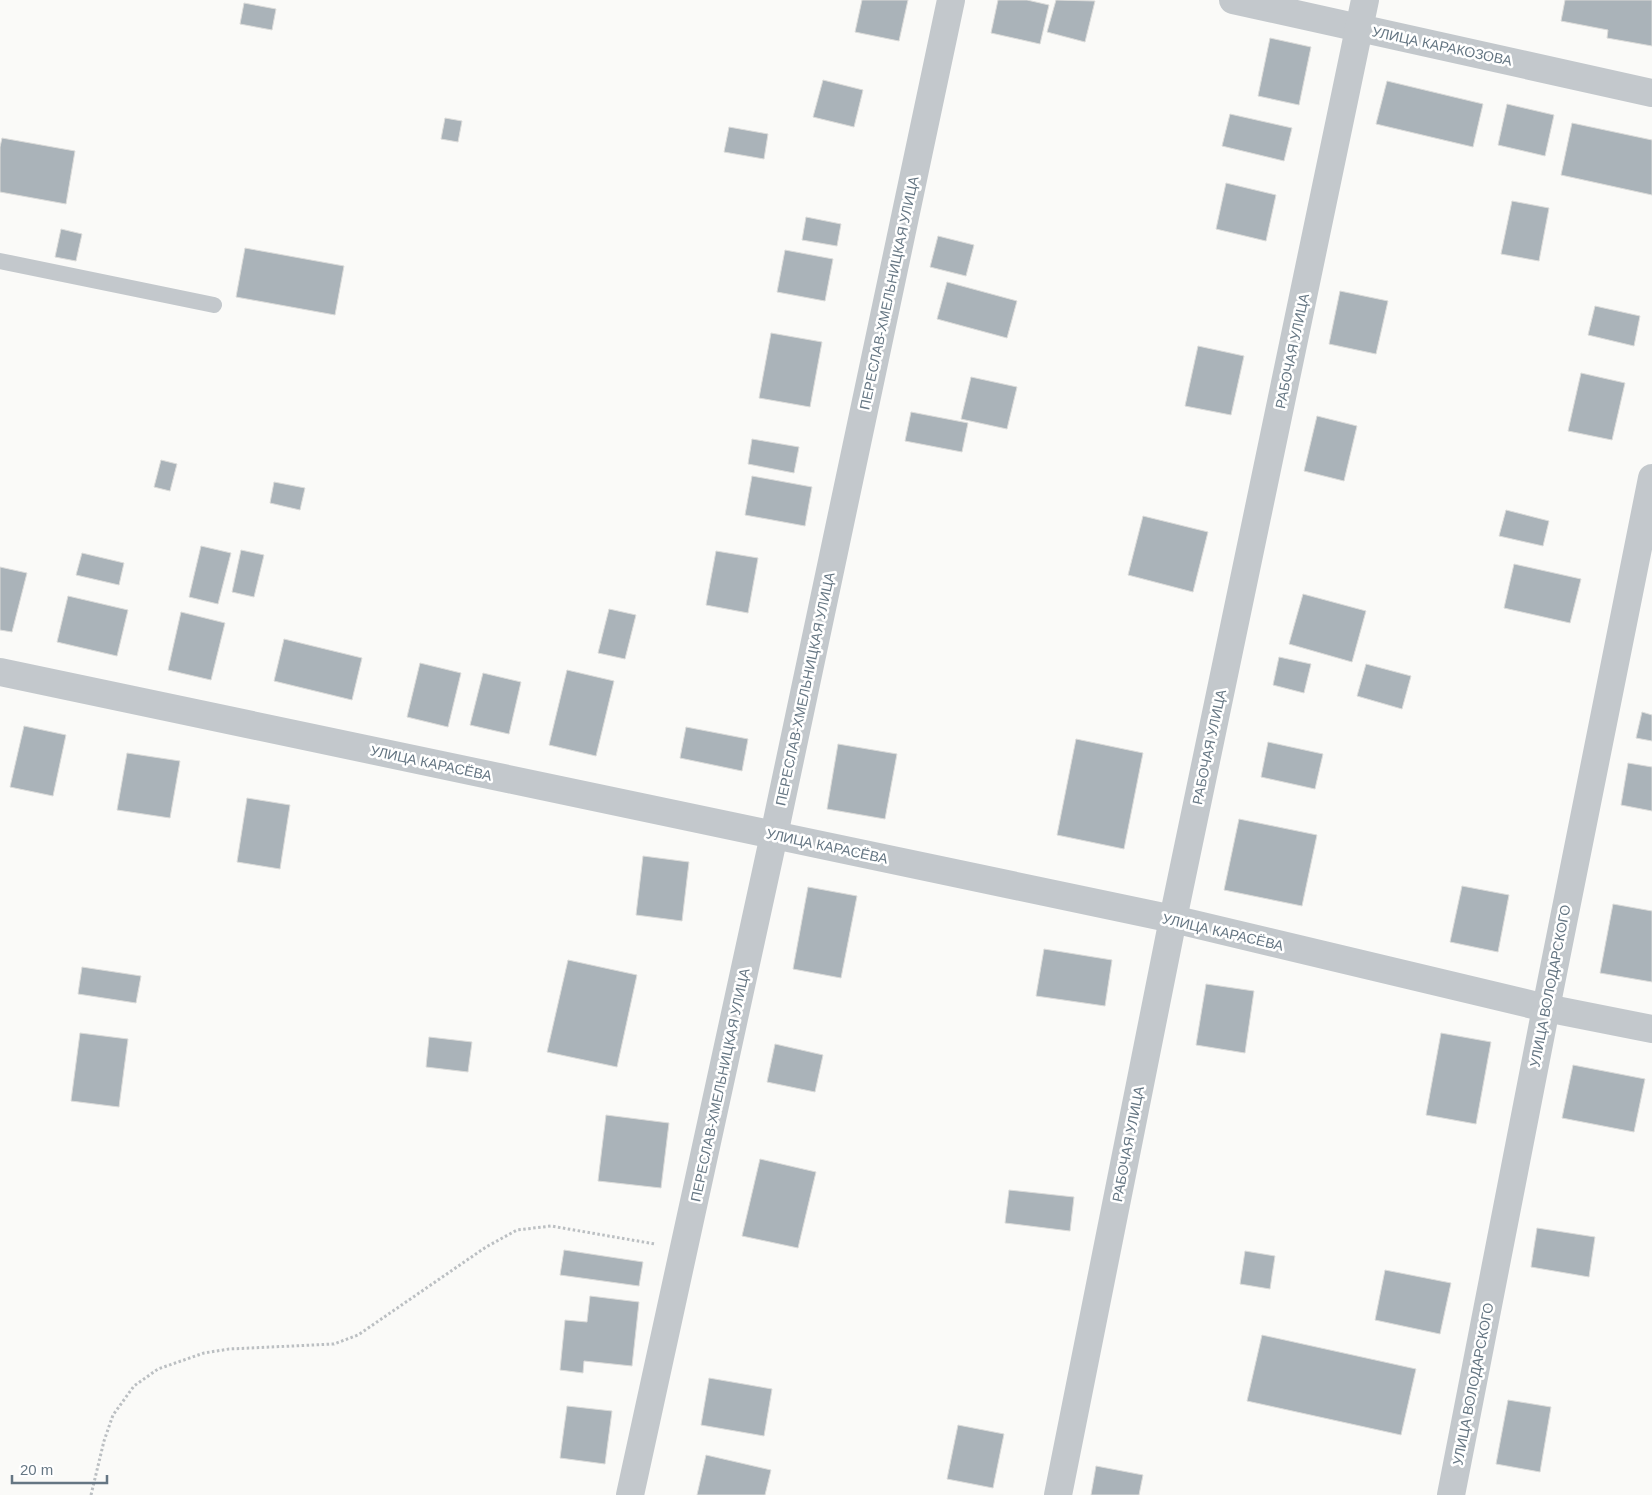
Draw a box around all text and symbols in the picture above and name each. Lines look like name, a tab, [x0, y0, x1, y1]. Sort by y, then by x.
street label: УЛИЦА КАРАКОЗОВА	[1370, 23, 1514, 69]
street label: ПЕРЕСЛАВ-ХМЕЛЬНИЦКАЯ УЛИЦА	[856, 174, 922, 411]
street label: РАБОЧАЯ УЛИЦА	[1272, 291, 1312, 410]
street label: ПЕРЕСЛАВ-ХМЕЛЬНИЦКАЯ УЛИЦА	[772, 570, 838, 807]
street label: РАБОЧАЯ УЛИЦА	[1189, 687, 1229, 806]
street label: УЛИЦА КАРАСЁВА	[369, 742, 494, 784]
street label: УЛИЦА КАРАСЁВА	[765, 825, 890, 867]
street label: УЛИЦА ВОЛОДАРСКОГО	[1526, 903, 1574, 1069]
street label: УЛИЦА КАРАСЁВА	[1161, 910, 1286, 954]
street label: ПЕРЕСЛАВ-ХМЕЛЬНИЦКАЯ УЛИЦА	[687, 966, 753, 1203]
street label: РАБОЧАЯ УЛИЦА	[1109, 1084, 1147, 1203]
street label: УЛИЦА ВОЛОДАРСКОГО	[1449, 1301, 1497, 1467]
scale bar	[12, 1452, 108, 1484]
text: 20 m	[20, 1461, 53, 1478]

